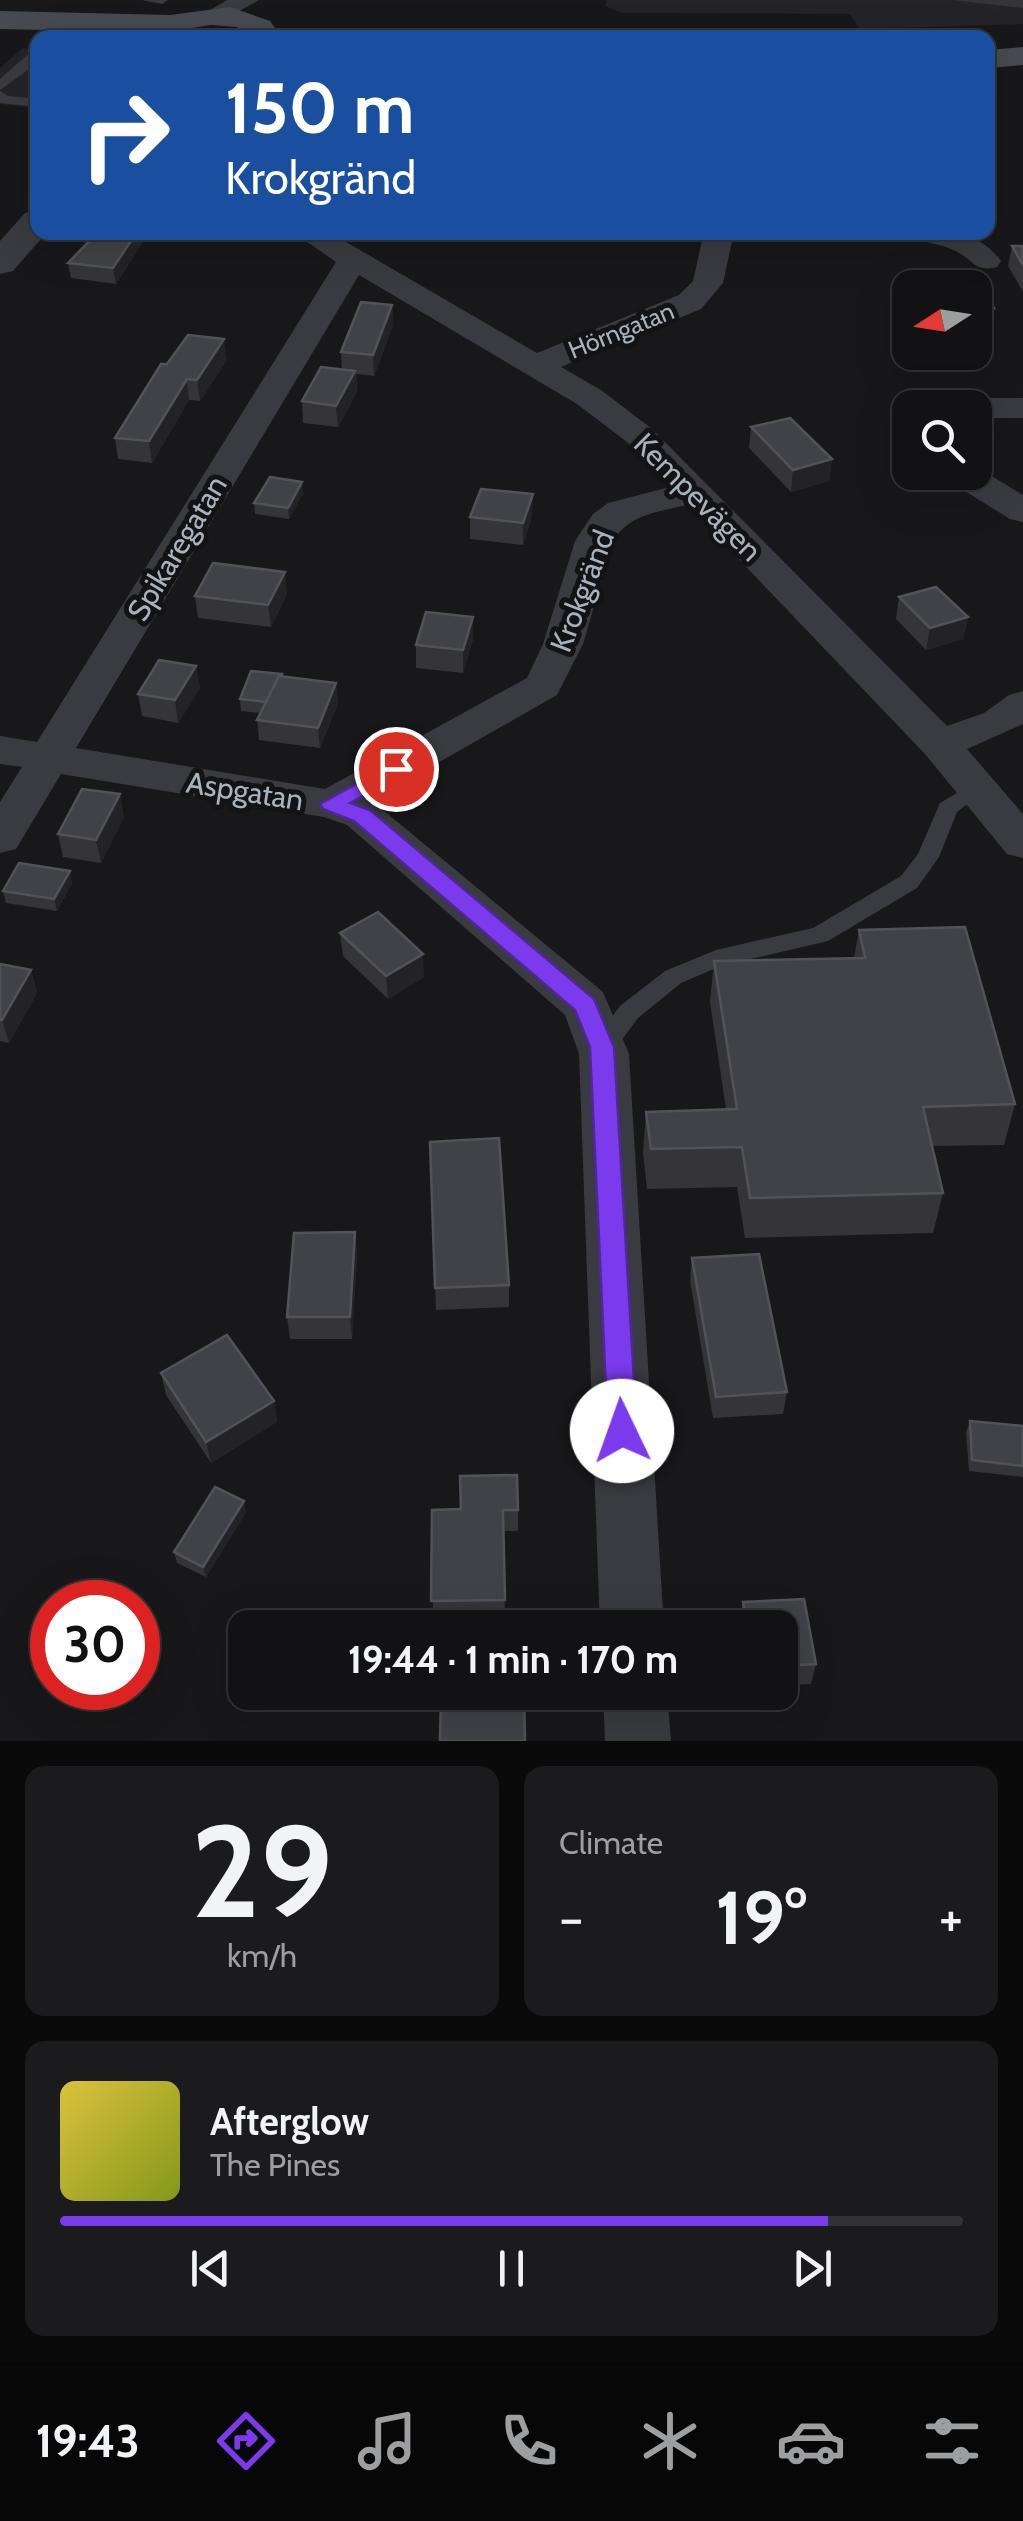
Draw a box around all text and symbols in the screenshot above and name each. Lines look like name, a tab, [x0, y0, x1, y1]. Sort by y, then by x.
text: 150 m	[225, 65, 414, 151]
icon: right	[60, 70, 190, 200]
text: Krokgränd	[225, 151, 416, 205]
north arrow	[892, 270, 992, 370]
map controls	[892, 270, 992, 490]
street label: Hörngatan	[564, 295, 678, 365]
button: search	[892, 390, 992, 490]
street label: Kempevägen	[626, 425, 770, 569]
street label: Spikaregatan	[119, 469, 235, 627]
street label: Krokgränd	[542, 525, 622, 657]
pin	[354, 727, 439, 812]
icon: arrive	[369, 742, 424, 797]
street label: Aspgatan	[184, 764, 306, 818]
position arrow	[570, 1379, 674, 1483]
speed limit sign: 30	[30, 1580, 160, 1710]
text: 19:44 · 1 min · 170 m	[348, 1636, 678, 1683]
text: 29	[191, 1792, 333, 1950]
text: Climate	[559, 1823, 663, 1862]
text: 19°	[715, 1872, 807, 1963]
text: −	[559, 1884, 583, 1951]
text: +	[939, 1884, 963, 1951]
text: km/h	[227, 1936, 297, 1975]
text: Afterglow	[210, 2098, 369, 2145]
text: The Pines	[210, 2145, 340, 2184]
icon: previous	[183, 2241, 238, 2296]
icon: pause	[484, 2241, 539, 2296]
icon: next	[785, 2241, 840, 2296]
icon: directions	[211, 2406, 281, 2476]
icon: music	[352, 2406, 422, 2476]
icon: phone	[494, 2406, 564, 2476]
icon: climate	[635, 2406, 705, 2476]
icon: car	[776, 2406, 846, 2476]
icon: filters	[917, 2406, 987, 2476]
text: 19:43	[36, 2414, 140, 2468]

